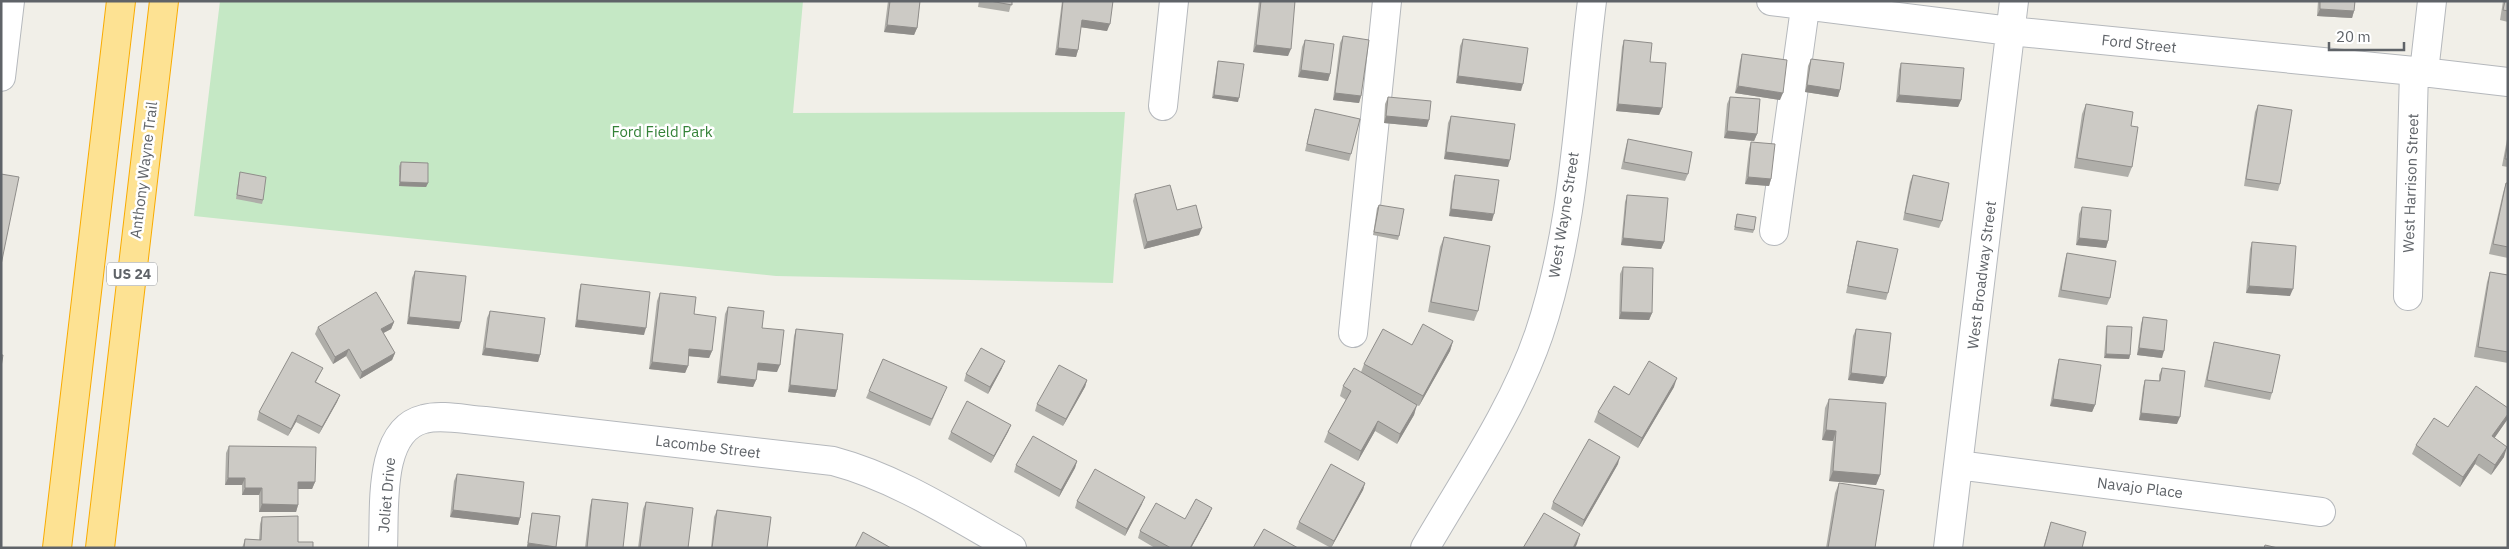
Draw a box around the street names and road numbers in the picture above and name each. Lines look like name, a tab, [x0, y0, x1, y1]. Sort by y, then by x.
street label: Ford Street	[2101, 30, 2177, 57]
street label: Anthony Wayne Trail	[126, 100, 161, 240]
street label: West Harrison Street	[2399, 113, 2422, 253]
street label: West Wayne Street	[1544, 150, 1583, 279]
street label: West Broadway Street	[1963, 200, 2000, 350]
road number: US 24	[107, 262, 157, 286]
street label: Lacombe Street	[654, 431, 762, 462]
street label: Joliet Drive	[374, 456, 399, 534]
street label: Navajo Place	[2096, 473, 2184, 502]

